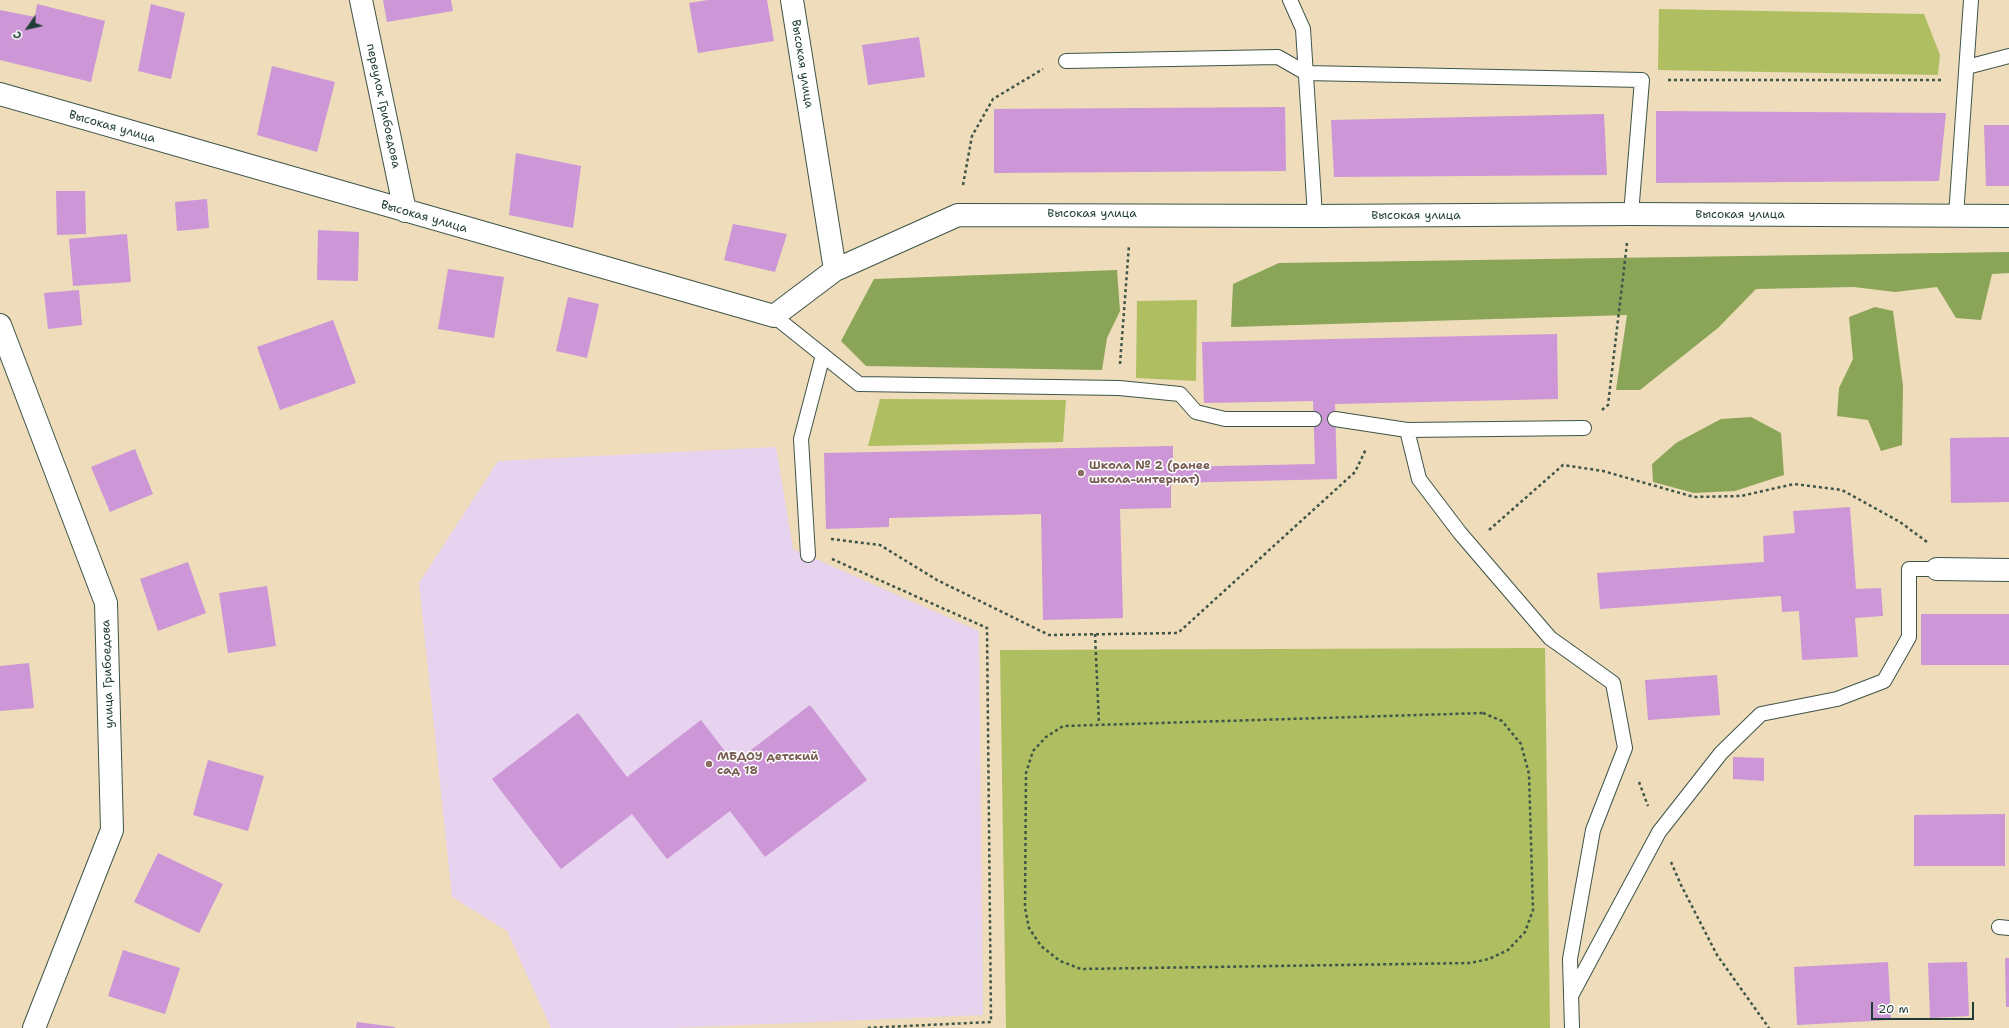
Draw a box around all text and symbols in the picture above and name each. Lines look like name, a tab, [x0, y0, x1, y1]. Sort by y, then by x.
north arrow	[8, 8, 48, 48]
street label: Высокая улица	[788, 19, 816, 109]
text: С	[10, 28, 26, 42]
street label: переулок Грибоедова	[363, 42, 403, 170]
street label: Высокая улица	[67, 108, 157, 146]
street label: Высокая улица	[379, 198, 469, 236]
street label: Высокая улица	[1047, 207, 1137, 221]
street label: Высокая улица	[1695, 208, 1785, 222]
street label: Высокая улица	[1371, 209, 1461, 223]
place label: Школа № 2 (ранее школа-интернат)	[1089, 459, 1210, 487]
marker: Школа № 2 (ранее школа-интернат)	[1076, 468, 1086, 478]
street label: улица Грибоедова	[99, 619, 117, 729]
place label: МБДОУ детский сад 18	[717, 750, 819, 778]
marker: МБДОУ детский сад 18	[704, 759, 714, 769]
scale bar	[1873, 994, 1976, 1020]
text: 20 m	[1878, 1001, 1909, 1017]

